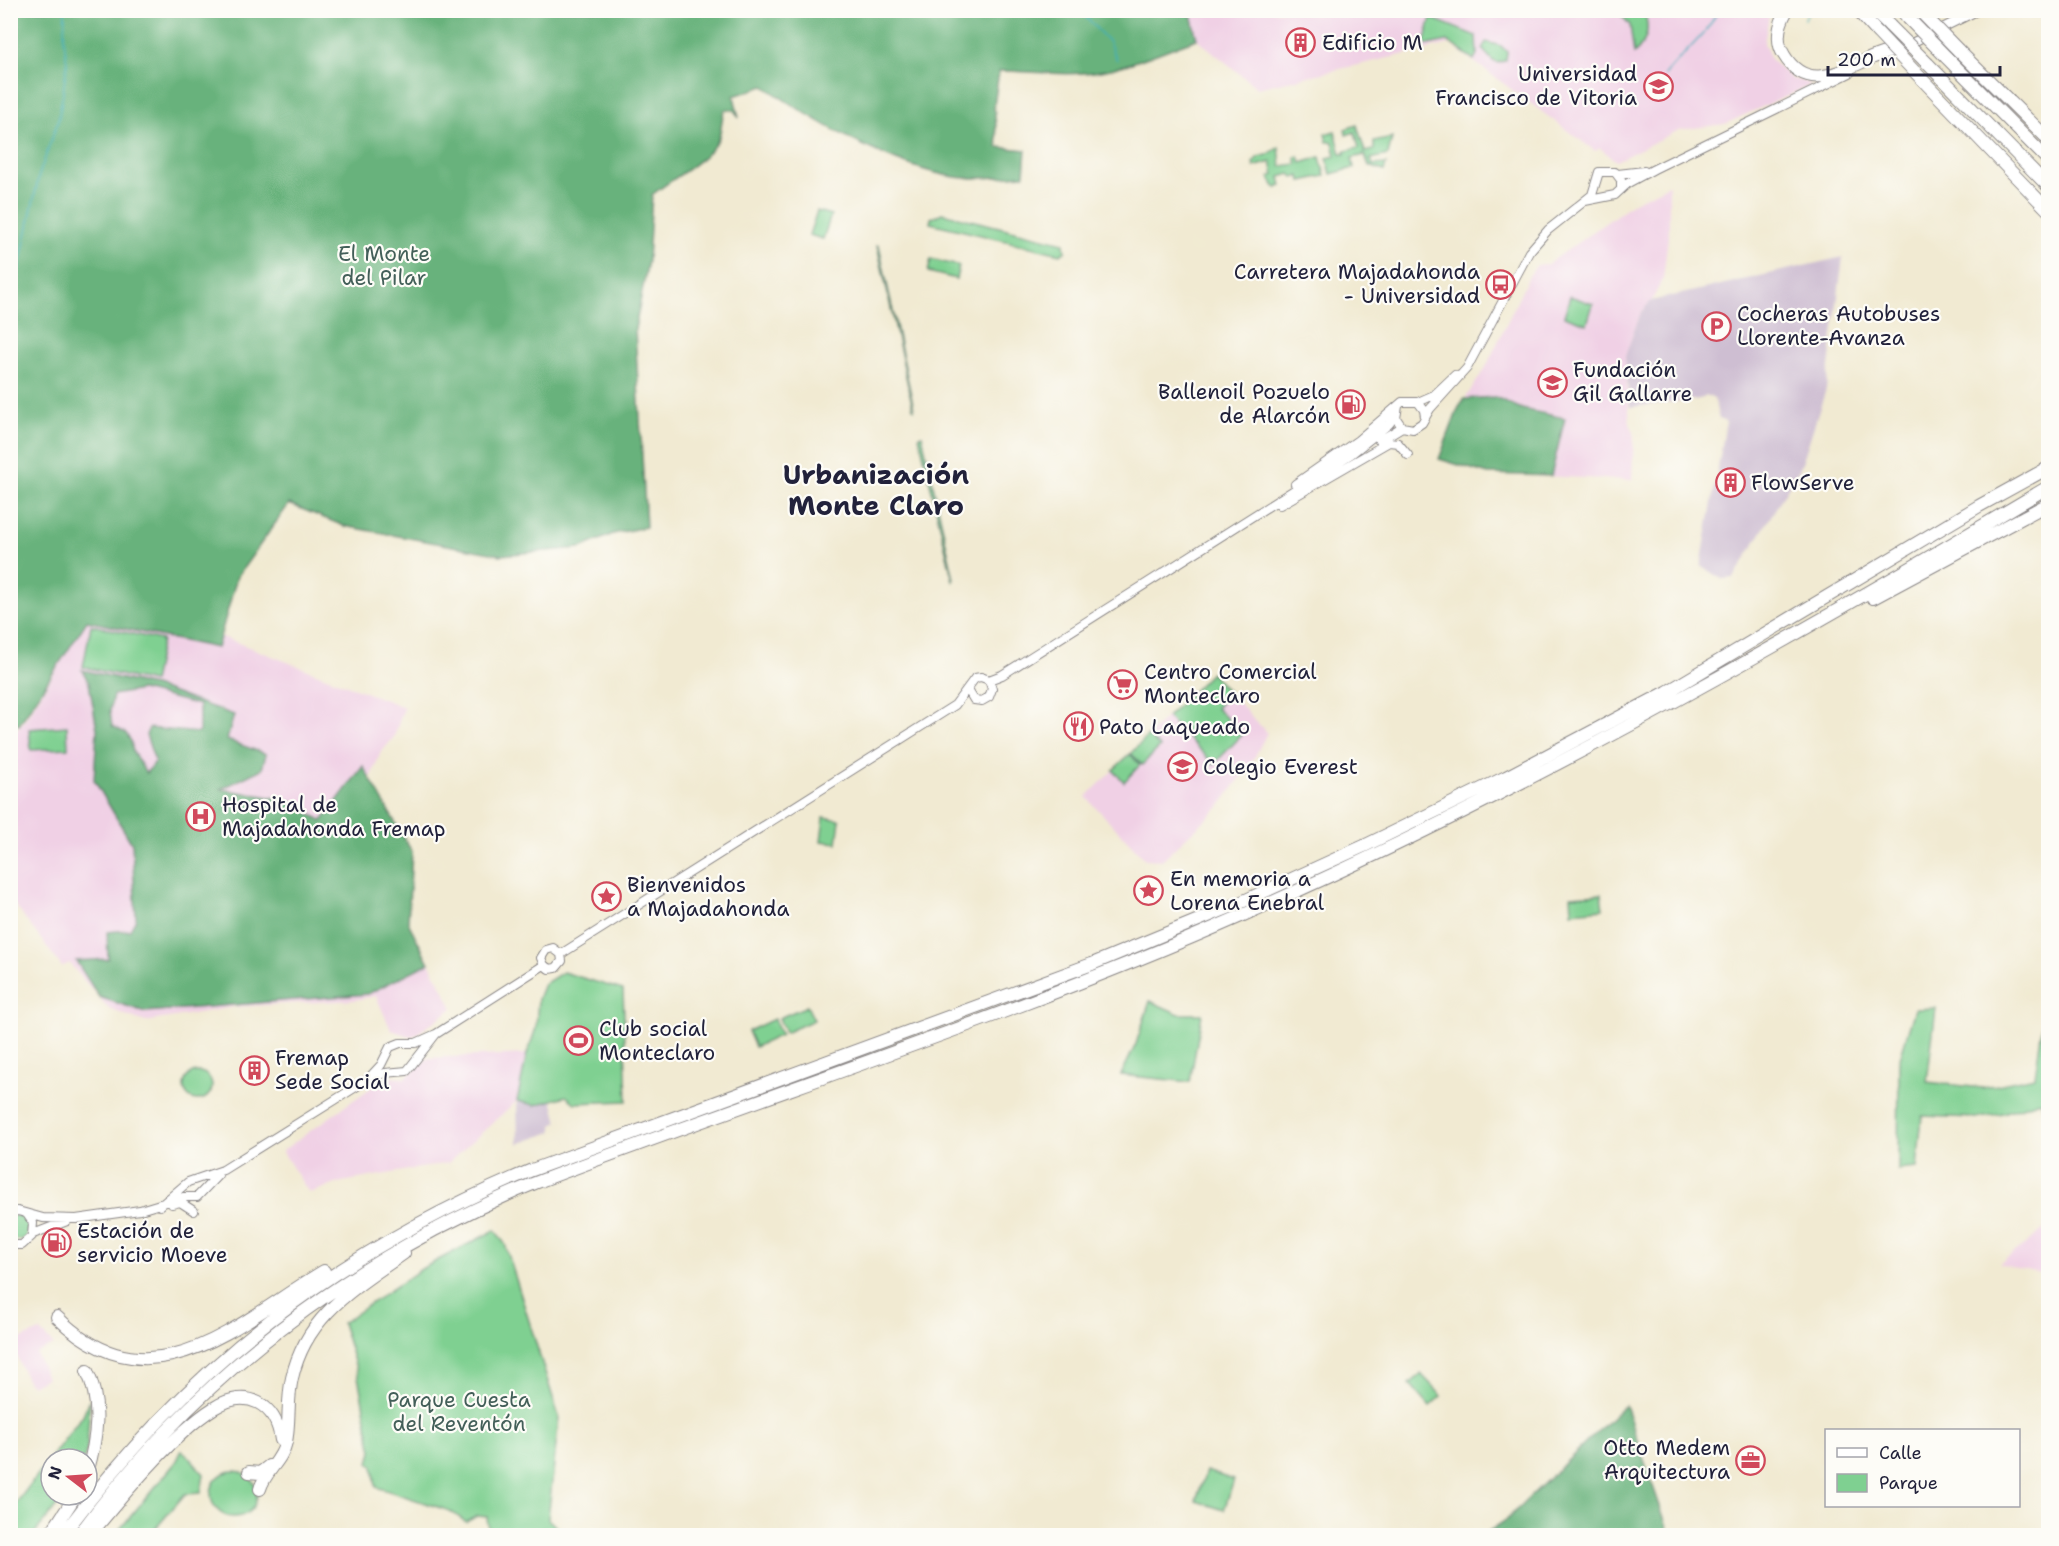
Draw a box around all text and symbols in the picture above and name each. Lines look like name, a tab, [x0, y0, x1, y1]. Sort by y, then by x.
building icon: Edificio M	[1285, 27, 1317, 59]
place label: Edificio M	[1322, 29, 1423, 57]
scale bar	[1828, 39, 2000, 77]
text: 200 m	[1837, 48, 1896, 72]
place label: Universidad Francisco de Vitoria	[1435, 60, 1637, 112]
school or university icon: Universidad Francisco de Vitoria	[1642, 70, 1674, 102]
park label: El Monte del Pilar	[338, 240, 430, 292]
place label: Carretera Majadahonda - Universidad	[1234, 258, 1480, 310]
bus stop icon: Carretera Majadahonda - Universidad	[1485, 268, 1517, 300]
place label: Cocheras Autobuses Llorente-Avanza	[1737, 300, 1940, 352]
parking icon: Cocheras Autobuses Llorente-Avanza	[1700, 310, 1732, 342]
place label: Fundación Gil Gallarre	[1573, 356, 1692, 408]
school or university icon: Fundación Gil Gallarre	[1536, 366, 1568, 398]
place label: Ballenoil Pozuelo de Alarcón	[1158, 378, 1330, 430]
fuel station icon: Ballenoil Pozuelo de Alarcón	[1335, 388, 1367, 420]
district label: Urbanización Monte Claro	[783, 456, 969, 524]
building icon: FlowServe	[1714, 467, 1746, 499]
place label: FlowServe	[1751, 469, 1855, 497]
place label: Centro Comercial Monteclaro	[1144, 658, 1317, 710]
supermarket icon: Centro Comercial Monteclaro	[1107, 668, 1139, 700]
restaurant icon: Pato Laqueado	[1062, 711, 1094, 743]
place label: Pato Laqueado	[1099, 713, 1250, 741]
school or university icon: Colegio Everest	[1166, 751, 1198, 783]
place label: Colegio Everest	[1203, 753, 1358, 781]
place label: Hospital de Majadahonda Fremap	[222, 791, 446, 843]
hospital icon: Hospital de Majadahonda Fremap	[185, 801, 217, 833]
place label: En memoria a Lorena Enebral	[1170, 865, 1325, 917]
place label: Bienvenidos a Majadahonda	[627, 871, 790, 923]
place icon: En memoria a Lorena Enebral	[1133, 875, 1165, 907]
place icon: Bienvenidos a Majadahonda	[590, 881, 622, 913]
place label: Club social Monteclaro	[599, 1015, 715, 1067]
sports icon: Club social Monteclaro	[562, 1025, 594, 1057]
place label: Fremap Sede Social	[275, 1044, 390, 1096]
building icon: Fremap Sede Social	[238, 1054, 270, 1086]
place label: Estación de servicio Moeve	[77, 1217, 228, 1269]
fuel station icon: Estación de servicio Moeve	[40, 1227, 72, 1259]
park label: Parque Cuesta del Reventón	[387, 1386, 531, 1438]
legend	[1825, 1429, 2020, 1507]
place label: Otto Medem Arquitectura	[1603, 1434, 1730, 1486]
text: Calle	[1879, 1441, 1922, 1465]
office icon: Otto Medem Arquitectura	[1735, 1444, 1767, 1476]
north arrow	[39, 1447, 99, 1507]
text: N	[43, 1464, 67, 1482]
text: Parque	[1879, 1471, 1938, 1495]

